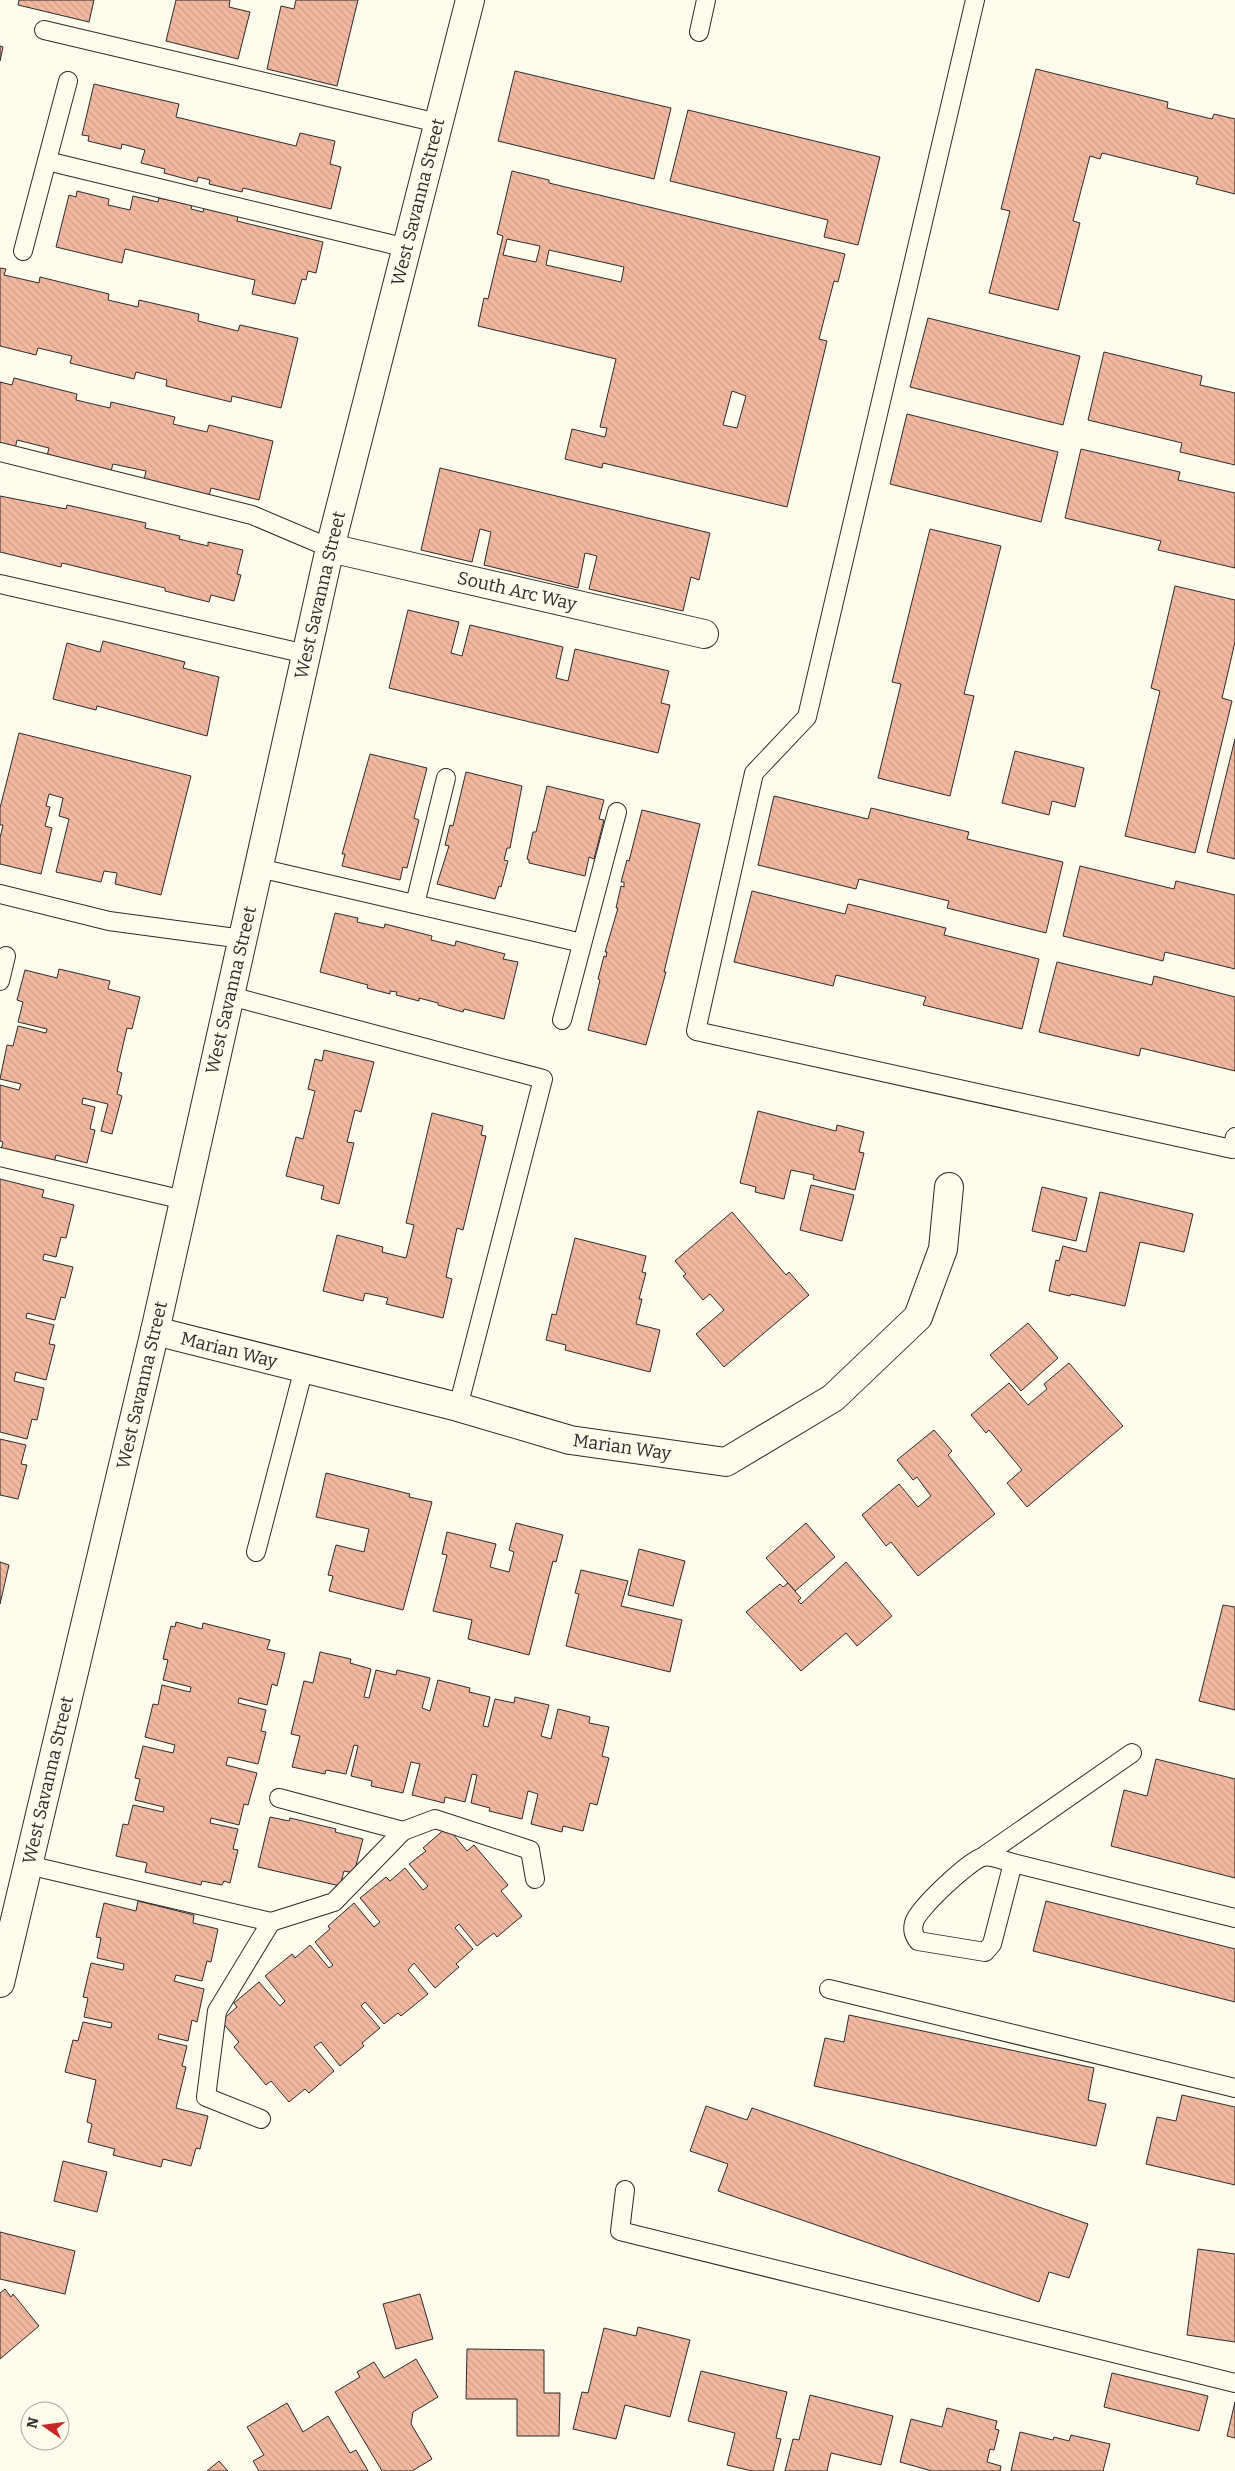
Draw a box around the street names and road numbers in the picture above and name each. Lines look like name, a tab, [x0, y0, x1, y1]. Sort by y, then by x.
street label: West Savanna Street	[387, 116, 450, 288]
street label: West Savanna Street	[290, 509, 350, 681]
street label: South Arc Way	[455, 567, 579, 616]
street label: West Savanna Street	[201, 904, 261, 1076]
street label: West Savanna Street	[112, 1299, 172, 1471]
street label: Marian Way	[178, 1327, 280, 1373]
street label: Marian Way	[571, 1429, 673, 1465]
street label: West Savanna Street	[18, 1694, 78, 1866]

